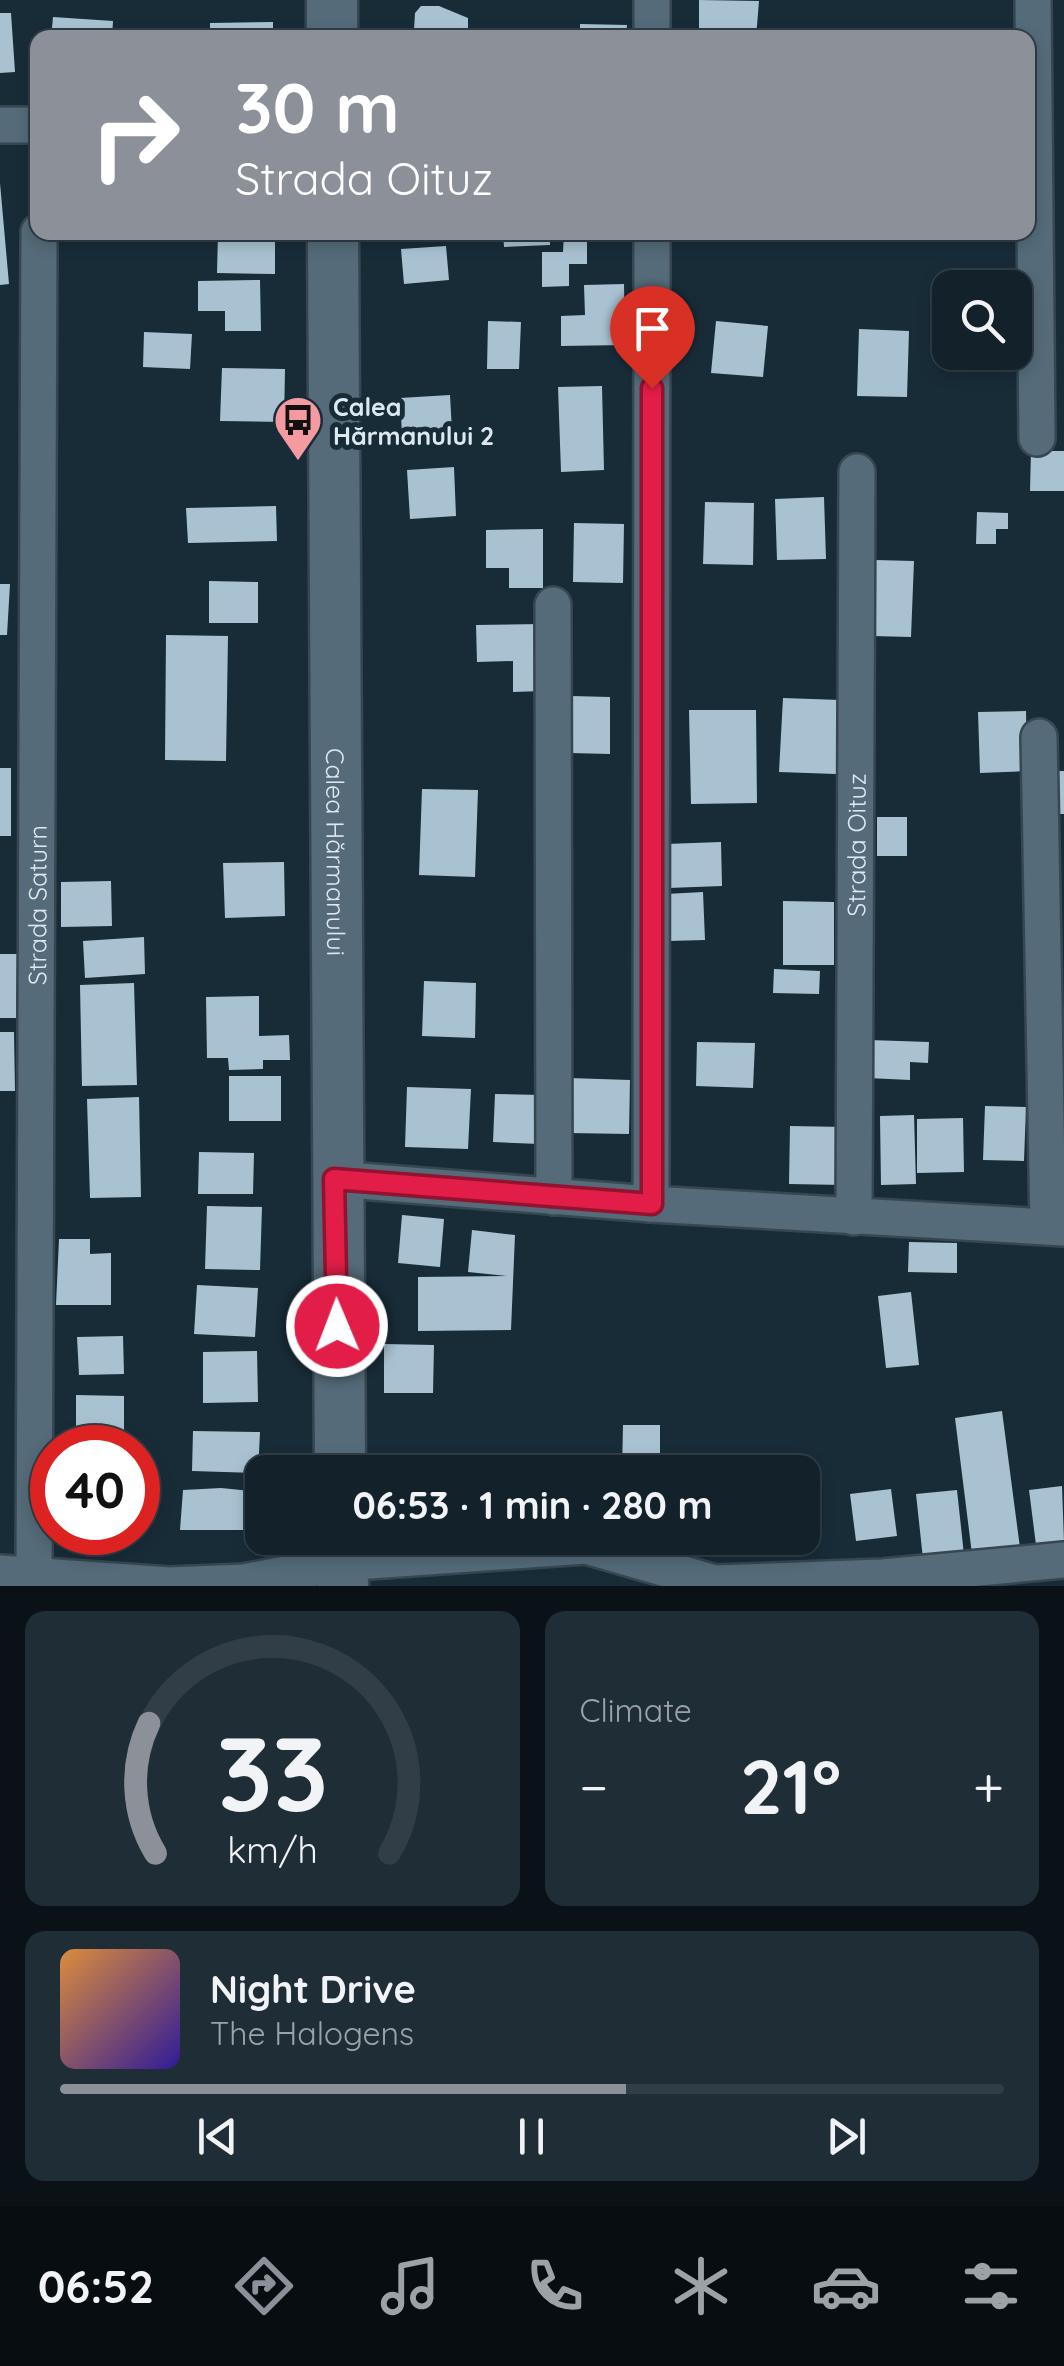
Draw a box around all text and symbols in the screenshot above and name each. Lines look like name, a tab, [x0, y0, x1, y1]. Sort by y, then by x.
text: 30 m	[235, 63, 400, 151]
icon: right	[70, 70, 200, 200]
text: Strada Oituz	[235, 150, 493, 206]
map controls	[932, 270, 1032, 370]
button: search	[932, 270, 1032, 370]
pin	[610, 286, 695, 389]
icon: arrive	[625, 301, 680, 356]
place label: Calea Hărmanului 2	[333, 391, 494, 451]
bus stop icon: Calea Hărmanului 2	[272, 394, 324, 462]
street label: Calea Hărmanului	[320, 748, 353, 956]
street label: Strada Oituz	[840, 773, 871, 917]
street label: Strada Saturn	[21, 825, 52, 985]
position arrow	[285, 1274, 389, 1378]
speed limit sign: 40	[30, 1425, 160, 1555]
text: 06:53 · 1 min · 280 m	[353, 1481, 712, 1529]
text: Climate	[580, 1690, 692, 1730]
text: 33	[216, 1707, 328, 1837]
text: 21°	[740, 1739, 841, 1833]
text: −	[580, 1752, 608, 1821]
text: +	[973, 1752, 1004, 1821]
text: km/h	[227, 1827, 318, 1872]
text: Night Drive	[210, 1965, 416, 2013]
text: The Halogens	[210, 2013, 414, 2053]
icon: previous	[190, 2109, 245, 2164]
icon: pause	[504, 2109, 559, 2164]
icon: next	[819, 2109, 874, 2164]
icon: directions	[229, 2251, 299, 2321]
icon: music	[375, 2251, 445, 2321]
icon: phone	[520, 2251, 590, 2321]
icon: climate	[666, 2251, 736, 2321]
icon: car	[811, 2251, 881, 2321]
icon: filters	[956, 2251, 1026, 2321]
text: 06:52	[38, 2258, 154, 2314]

